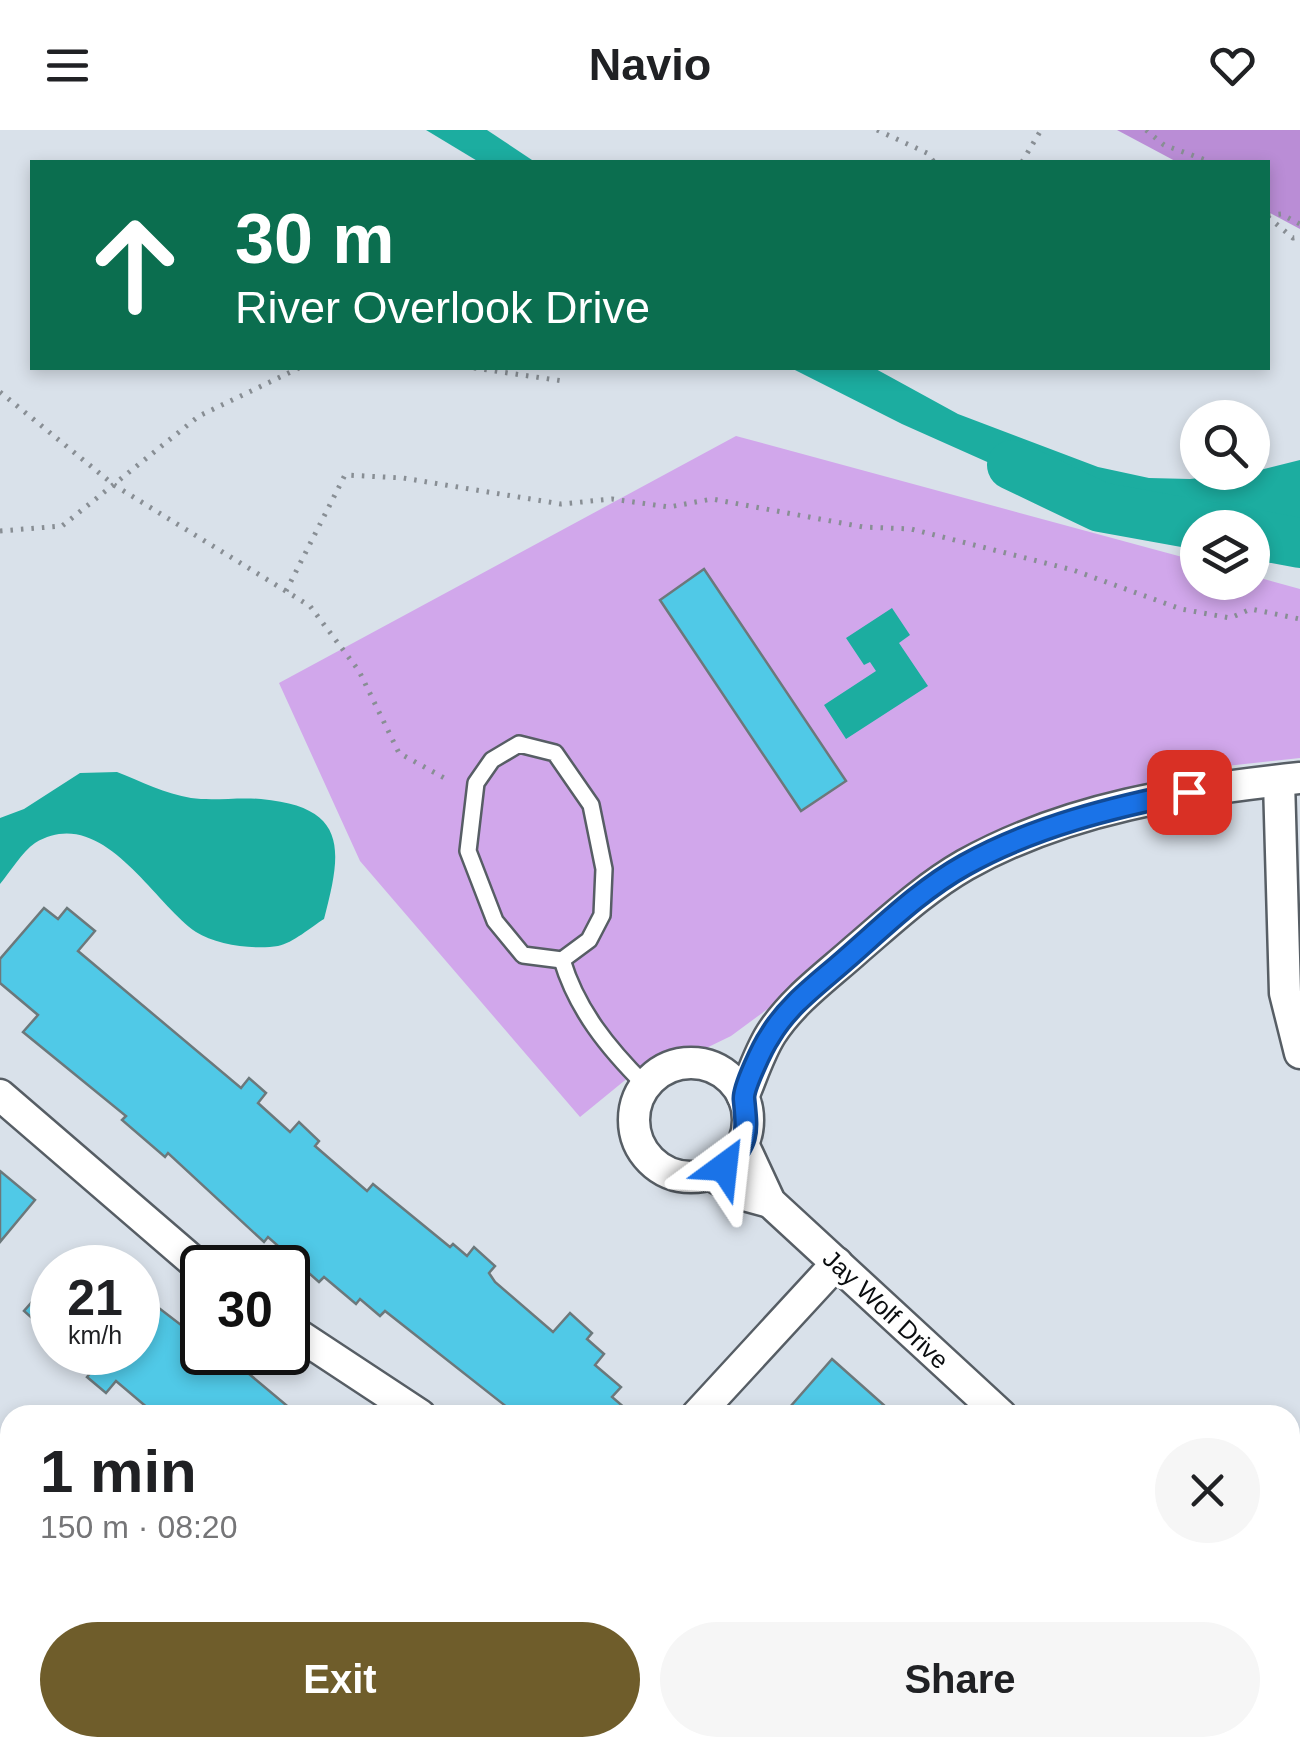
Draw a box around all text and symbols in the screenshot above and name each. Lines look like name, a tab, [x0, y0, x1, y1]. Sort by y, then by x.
icon: menu	[40, 38, 95, 93]
icon: heart	[1205, 38, 1260, 93]
text: Navio	[589, 39, 711, 90]
icon: ahead	[70, 200, 200, 330]
text: 30 m	[235, 200, 395, 278]
text: River Overlook Drive	[235, 282, 650, 333]
map controls	[1180, 400, 1270, 600]
button: search	[1180, 400, 1270, 490]
button: layers	[1180, 510, 1270, 600]
pin	[1147, 750, 1232, 835]
icon: arrive	[1162, 765, 1217, 820]
position arrow	[672, 1115, 776, 1219]
street label: Jay Wolf Drive	[818, 1244, 954, 1374]
speed limit sign: 30	[180, 1245, 310, 1375]
text: 21	[67, 1270, 123, 1326]
text: km/h	[68, 1321, 122, 1349]
text: 1 min	[40, 1438, 197, 1505]
button: close	[1155, 1438, 1260, 1543]
text: 150 m · 08:20	[40, 1509, 237, 1545]
button: Exit	[40, 1622, 640, 1737]
button: Share	[660, 1622, 1260, 1737]

